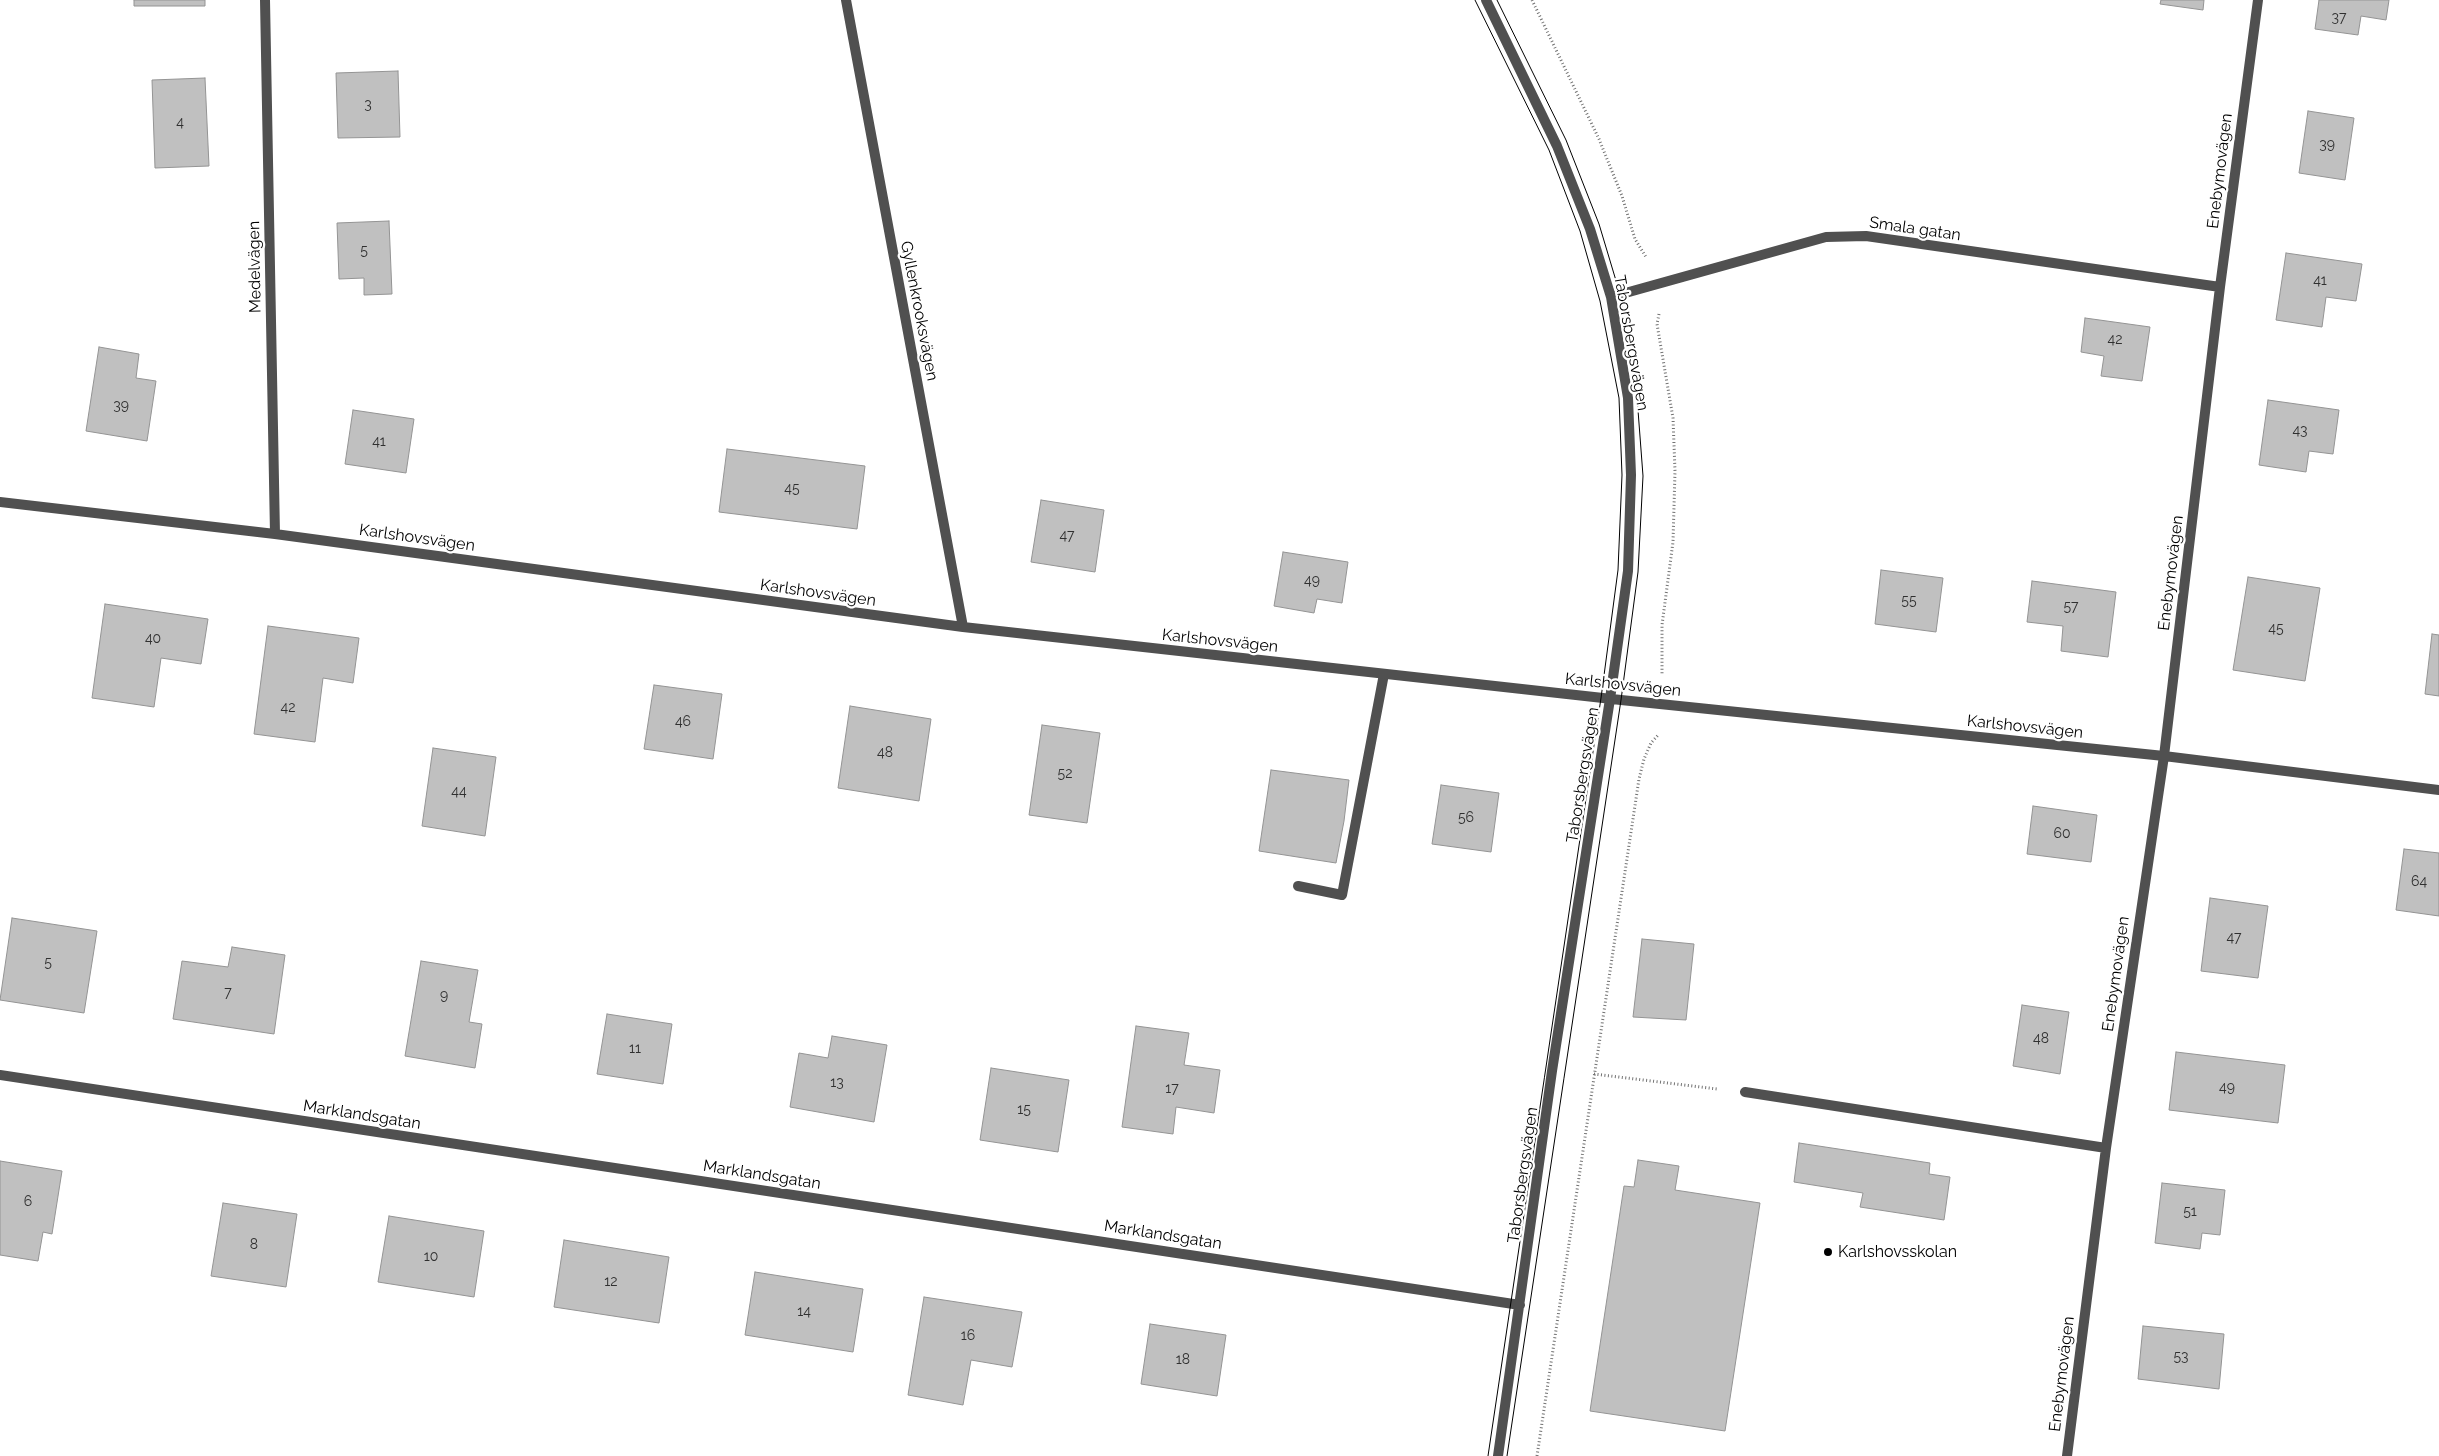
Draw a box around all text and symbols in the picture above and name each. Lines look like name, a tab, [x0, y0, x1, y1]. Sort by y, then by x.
house number: 37	[2332, 10, 2346, 26]
house number: 3	[364, 97, 372, 113]
street label: Enebymovägen	[2203, 112, 2237, 230]
house number: 4	[176, 115, 184, 131]
house number: 39	[2319, 137, 2335, 153]
street label: Smala gatan	[1868, 213, 1962, 245]
street label: Medelvägen	[245, 221, 265, 313]
street label: Gyllenkrooksvägen	[896, 239, 942, 383]
house number: 5	[360, 243, 368, 259]
house number: 41	[2313, 273, 2327, 289]
street label: Taborsbergsvägen	[1610, 274, 1652, 412]
house number: 42	[2108, 332, 2122, 348]
house number: 39	[113, 398, 129, 414]
house number: 43	[2292, 423, 2308, 439]
house number: 41	[372, 434, 386, 450]
house number: 45	[784, 481, 800, 497]
street label: Enebymovägen	[2154, 514, 2188, 632]
street label: Karlshovsvägen	[358, 520, 476, 556]
house number: 47	[1059, 528, 1075, 544]
house number: 49	[1304, 573, 1320, 589]
street label: Karlshovsvägen	[759, 575, 877, 611]
house number: 55	[1901, 593, 1917, 609]
house number: 57	[2063, 599, 2079, 615]
house number: 45	[2268, 621, 2284, 637]
street label: Karlshovsvägen	[1161, 625, 1279, 657]
house number: 40	[145, 631, 161, 647]
street label: Karlshovsvägen	[1564, 669, 1682, 701]
house number: 42	[281, 700, 295, 716]
street label: Taborsbergsvägen	[1563, 706, 1603, 844]
street label: Karlshovsvägen	[1966, 711, 2084, 743]
house number: 46	[675, 714, 691, 730]
house number: 48	[877, 745, 893, 761]
house number: 52	[1058, 766, 1072, 782]
house number: 44	[451, 784, 467, 800]
house number: 56	[1458, 810, 1474, 826]
house number: 60	[2053, 826, 2071, 842]
house number: 64	[2411, 874, 2427, 890]
street label: Enebymovägen	[2098, 915, 2134, 1033]
house number: 47	[2226, 930, 2242, 946]
house number: 5	[44, 955, 52, 971]
house number: 7	[224, 985, 232, 1001]
house number: 9	[440, 988, 448, 1004]
house number: 48	[2033, 1031, 2049, 1047]
house number: 11	[629, 1041, 641, 1057]
house number: 13	[830, 1075, 844, 1091]
house number: 49	[2219, 1080, 2235, 1096]
house number: 17	[1165, 1081, 1179, 1097]
street label: Marklandsgatan	[302, 1096, 422, 1134]
house number: 15	[1017, 1102, 1031, 1118]
street label: Taborsbergsvägen	[1504, 1106, 1542, 1244]
street label: Marklandsgatan	[702, 1156, 822, 1194]
house number: 6	[24, 1194, 32, 1210]
house number: 51	[2183, 1204, 2197, 1220]
street label: Marklandsgatan	[1103, 1216, 1223, 1254]
house number: 8	[250, 1237, 258, 1253]
place label: Karlshovsskolan	[1838, 1242, 1957, 1262]
marker: Karlshovsskolan	[1822, 1246, 1834, 1258]
house number: 10	[424, 1249, 438, 1265]
house number: 12	[604, 1274, 618, 1290]
house number: 14	[797, 1304, 811, 1320]
street label: Enebymovägen	[2045, 1315, 2079, 1433]
house number: 16	[961, 1328, 975, 1344]
house number: 53	[2173, 1349, 2189, 1365]
house number: 18	[1176, 1352, 1190, 1368]

